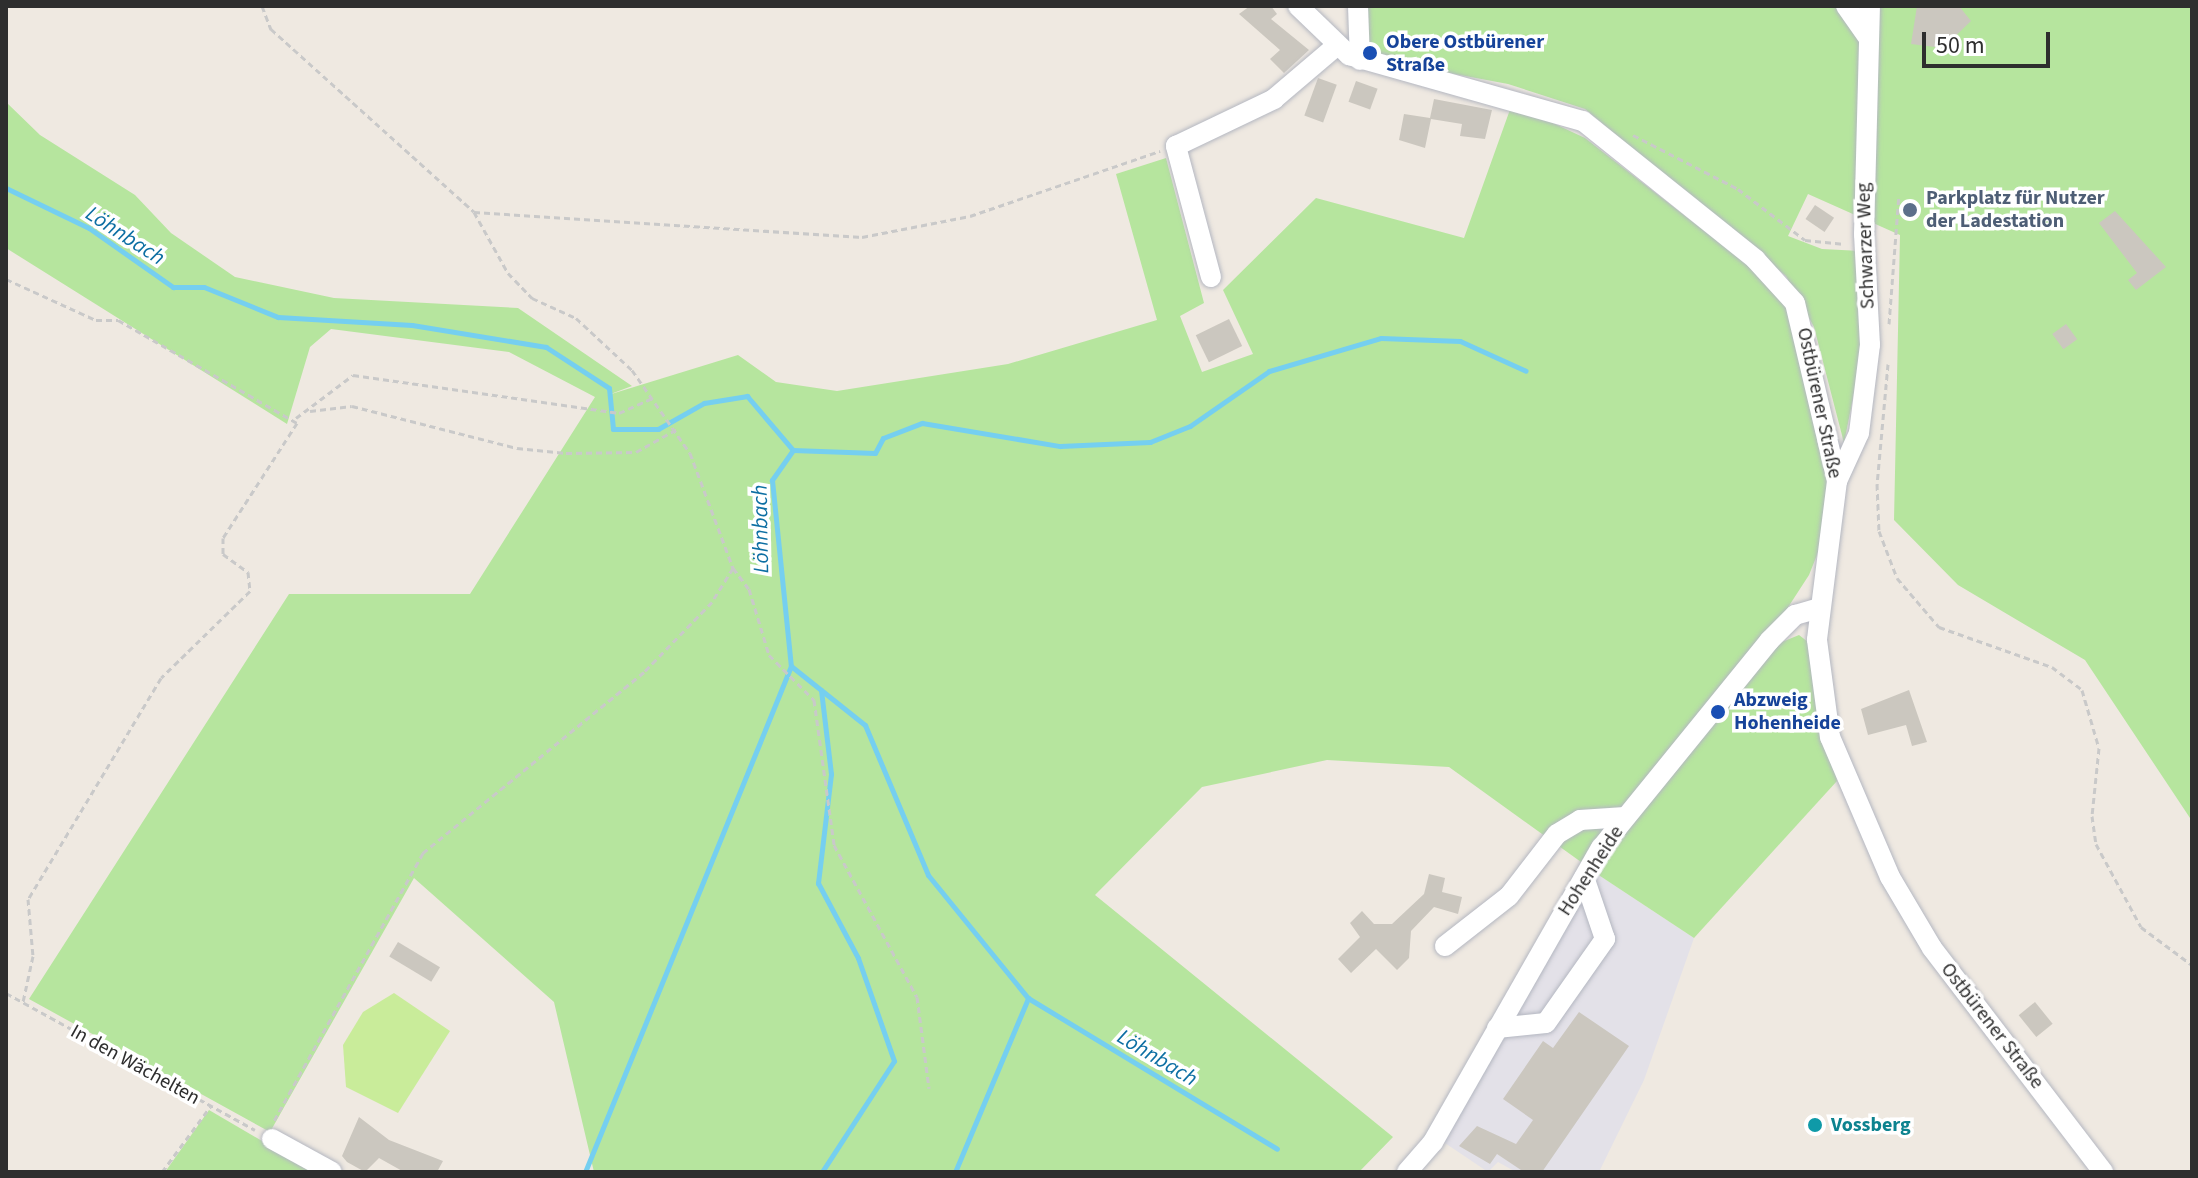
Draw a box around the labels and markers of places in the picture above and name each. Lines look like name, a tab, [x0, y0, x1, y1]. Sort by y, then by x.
place label: Obere Ostbürener Straße	[1386, 30, 1544, 77]
marker: Obere Ostbürener Straße	[1361, 44, 1379, 62]
place label: Parkplatz für Nutzer der Ladestation	[1926, 186, 2105, 233]
marker: Parkplatz für Nutzer der Ladestation	[1901, 201, 1919, 219]
place label: Abzweig Hohenheide	[1734, 688, 1841, 735]
marker: Abzweig Hohenheide	[1709, 703, 1727, 721]
place label: Vossberg	[1831, 1113, 1911, 1137]
marker: Vossberg	[1806, 1116, 1824, 1134]

